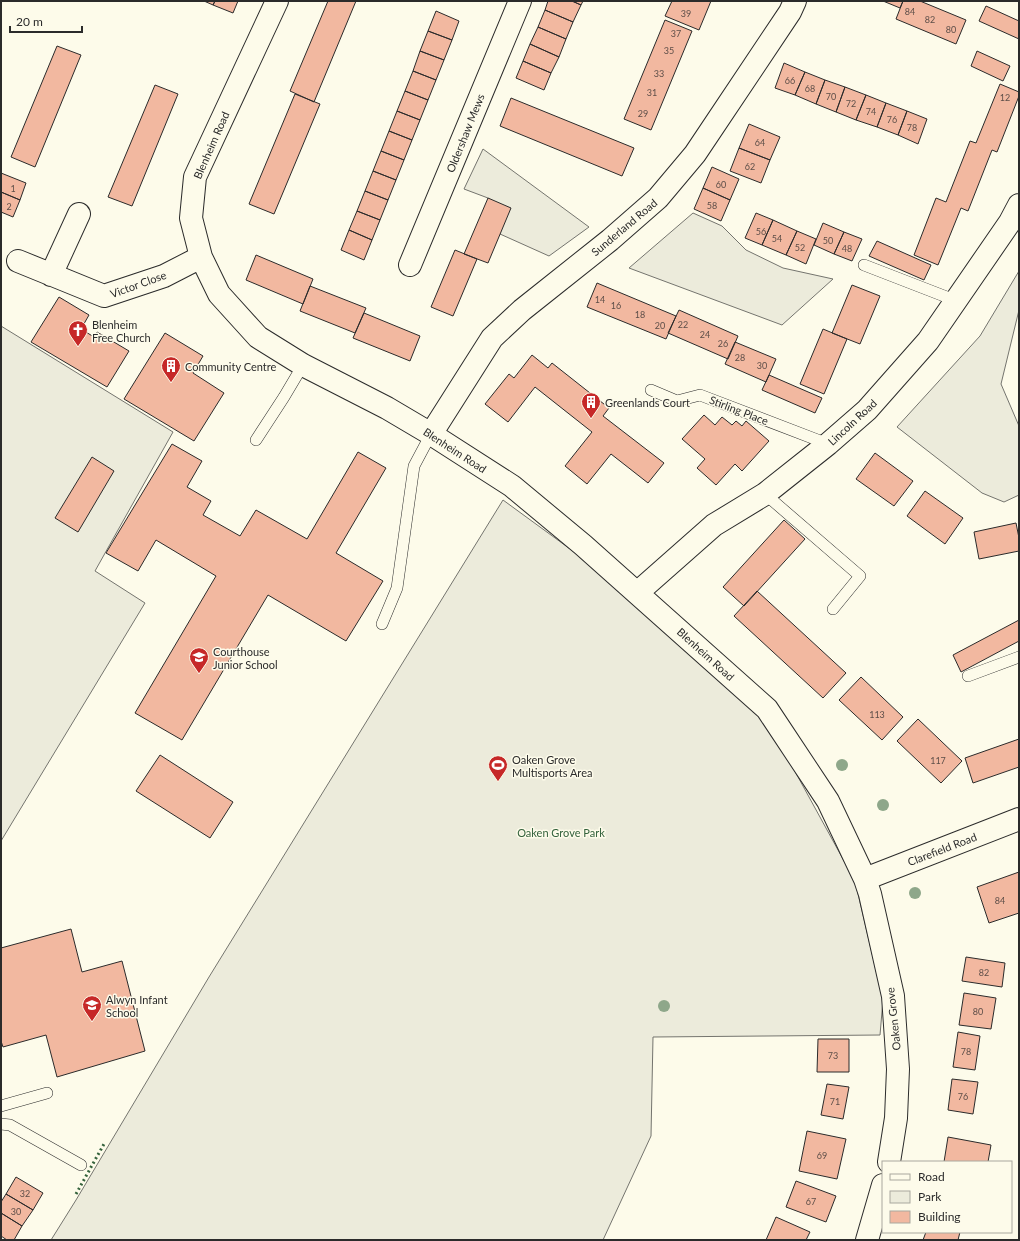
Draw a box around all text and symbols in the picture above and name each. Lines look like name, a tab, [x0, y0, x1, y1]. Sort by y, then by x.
house number: 84	[905, 6, 915, 17]
scale bar	[10, 8, 82, 34]
house number: 39	[681, 8, 691, 19]
text: 20 m	[16, 14, 43, 29]
house number: 82	[925, 14, 935, 25]
house number: 80	[946, 24, 956, 35]
house number: 37	[671, 28, 681, 39]
house number: 35	[664, 45, 674, 56]
house number: 33	[654, 68, 664, 79]
house number: 66	[785, 75, 795, 86]
house number: 68	[805, 83, 815, 94]
house number: 31	[647, 87, 657, 98]
street label: Oldershaw Mews	[443, 91, 487, 174]
house number: 70	[826, 91, 836, 102]
house number: 12	[1000, 92, 1010, 103]
house number: 72	[846, 98, 856, 109]
house number: 74	[866, 106, 876, 117]
house number: 29	[638, 108, 648, 119]
street label: Blenheim Road	[190, 109, 232, 181]
house number: 76	[887, 114, 897, 125]
house number: 78	[907, 122, 917, 133]
house number: 64	[755, 137, 765, 148]
house number: 62	[745, 161, 755, 172]
house number: 60	[716, 179, 726, 190]
house number: 1	[10, 183, 16, 194]
street label: Sunderland Road	[589, 196, 659, 258]
house number: 58	[707, 200, 717, 211]
house number: 2	[6, 201, 12, 212]
house number: 56	[756, 226, 766, 237]
house number: 54	[772, 233, 782, 244]
house number: 50	[823, 235, 833, 246]
house number: 52	[795, 242, 805, 253]
house number: 48	[842, 243, 852, 254]
street label: Victor Close	[108, 268, 168, 300]
house number: 14	[595, 294, 605, 305]
house number: 16	[611, 300, 621, 311]
house number: 18	[635, 309, 645, 320]
place label: Blenheim Free Church	[92, 318, 151, 344]
church icon: Blenheim Free Church	[67, 319, 89, 347]
house number: 22	[678, 319, 688, 330]
house number: 20	[655, 320, 665, 331]
house number: 24	[700, 329, 710, 340]
house number: 26	[718, 338, 728, 349]
house number: 28	[735, 352, 745, 363]
building icon: Community Centre	[160, 355, 182, 383]
place label: Community Centre	[185, 360, 276, 373]
house number: 30	[757, 360, 767, 371]
building icon: Greenlands Court	[580, 391, 602, 419]
street label: Stirling Place	[708, 393, 770, 427]
place label: Greenlands Court	[605, 396, 690, 409]
street label: Lincoln Road	[825, 396, 879, 448]
street label: Blenheim Road	[421, 425, 489, 475]
street label: Blenheim Road	[675, 625, 737, 683]
place label: Courthouse Junior School	[213, 645, 278, 671]
school or university icon: Courthouse Junior School	[188, 646, 210, 674]
house number: 113	[869, 709, 885, 720]
place label: Oaken Grove Multisports Area	[512, 753, 592, 779]
sports icon: Oaken Grove Multisports Area	[487, 754, 509, 782]
house number: 117	[930, 755, 946, 766]
park label: Oaken Grove Park	[517, 826, 605, 839]
street label: Clarefield Road	[906, 830, 978, 868]
house number: 84	[995, 895, 1005, 906]
house number: 82	[979, 967, 989, 978]
street label: Oaken Grove	[883, 987, 903, 1051]
place label: Alwyn Infant School	[106, 993, 168, 1019]
school or university icon: Alwyn Infant School	[81, 994, 103, 1022]
house number: 80	[973, 1006, 983, 1017]
house number: 78	[961, 1046, 971, 1057]
house number: 73	[828, 1050, 838, 1061]
house number: 76	[958, 1091, 968, 1102]
house number: 71	[830, 1096, 840, 1107]
house number: 69	[817, 1150, 827, 1161]
legend	[882, 1161, 1012, 1233]
text: Road	[918, 1169, 945, 1184]
house number: 32	[20, 1188, 30, 1199]
text: Park	[918, 1189, 942, 1204]
house number: 67	[806, 1196, 816, 1207]
house number: 30	[11, 1206, 21, 1217]
text: Building	[918, 1209, 961, 1224]

